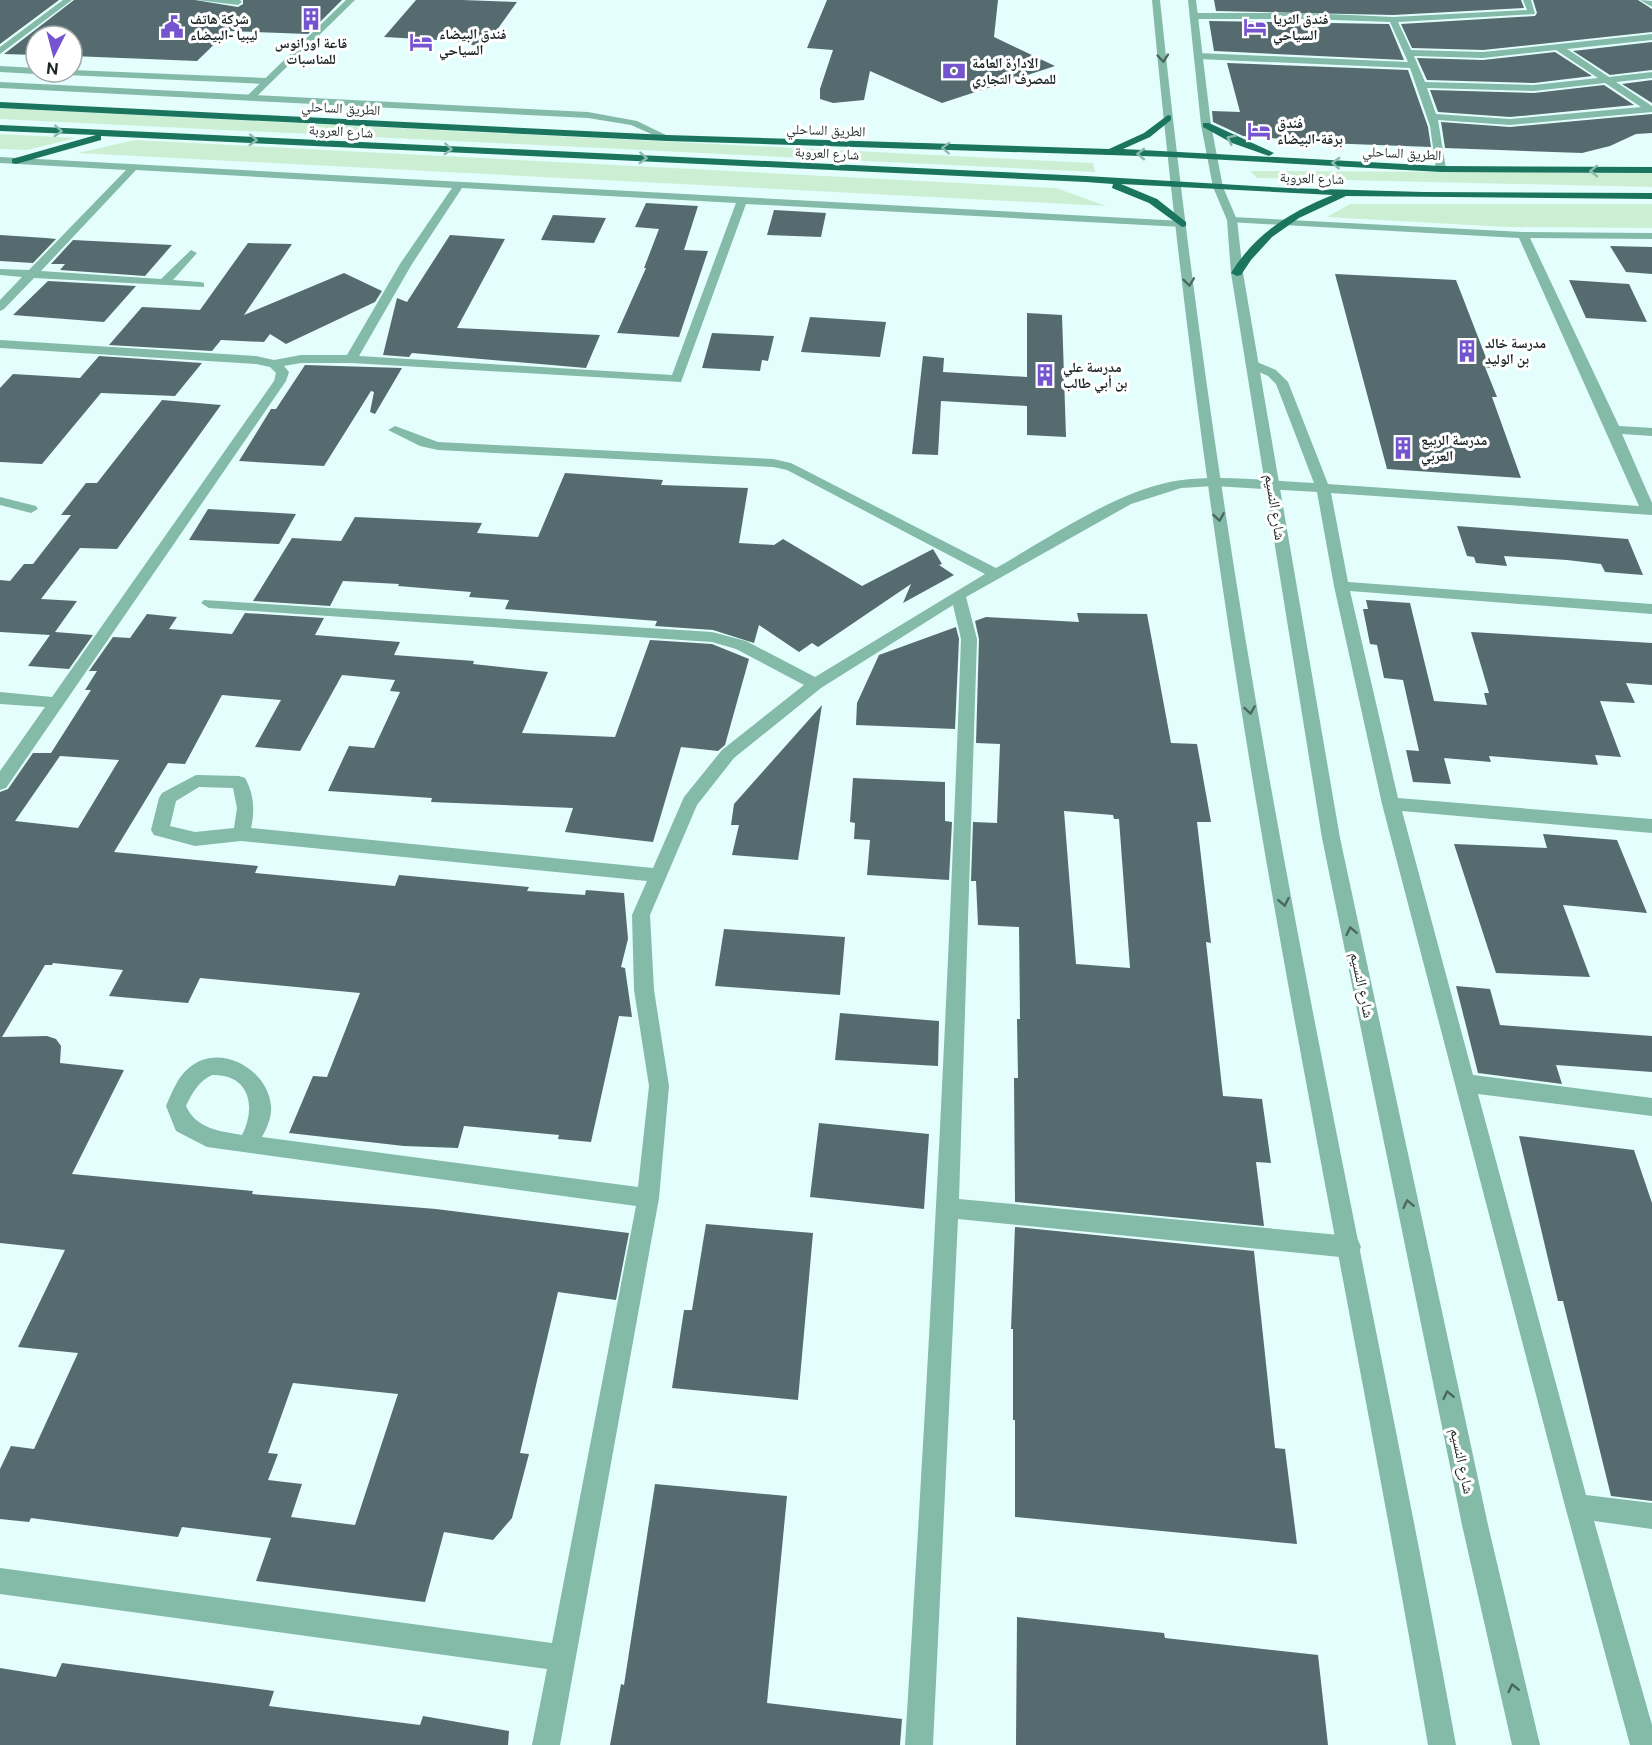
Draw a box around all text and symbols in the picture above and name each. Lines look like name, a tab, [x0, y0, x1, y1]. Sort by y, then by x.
building icon: قاعة اورانوس للمناسبات	[298, 6, 324, 32]
place label: شركة هاتف ليبيا -البيضاء	[190, 11, 258, 44]
place label: فندق الثريا السياحي	[1273, 11, 1329, 46]
public building icon: شركة هاتف ليبيا -البيضاء	[159, 14, 185, 40]
hotel icon: فندق الثريا السياحي	[1242, 14, 1268, 40]
north arrow	[24, 24, 84, 84]
place label: فندق البيضاء السياحي	[439, 26, 507, 61]
hotel icon: فندق البيضاء السياحي	[408, 29, 434, 55]
place label: قاعة اورانوس للمناسبات	[275, 35, 347, 68]
one-way arrow	[1156, 54, 1169, 63]
place label: الادارة العامة للمصرف التجاري	[972, 55, 1056, 90]
text: N	[45, 58, 60, 79]
bank icon: الادارة العامة للمصرف التجاري	[941, 58, 967, 84]
street label: الطريق الساحلي	[301, 98, 381, 122]
place label: فندق برقة-البيضاء	[1277, 115, 1343, 148]
hotel icon: فندق برقة-البيضاء	[1246, 118, 1272, 144]
street label: شارع العروبة	[308, 121, 374, 143]
street label: الطريق الساحلي	[786, 121, 866, 143]
one-way arrow	[54, 124, 63, 137]
one-way arrow	[249, 134, 258, 147]
one-way arrow	[1226, 134, 1237, 146]
one-way arrow	[942, 142, 951, 154]
one-way arrow	[443, 143, 452, 156]
street label: شارع العروبة	[794, 143, 860, 165]
street label: الطريق الساحلي	[1362, 143, 1442, 167]
one-way arrow	[1136, 148, 1145, 160]
one-way arrow	[638, 152, 647, 165]
one-way arrow	[1331, 156, 1340, 169]
one-way arrow	[1589, 165, 1598, 177]
street label: شارع العروبة	[1279, 169, 1345, 189]
one-way arrow	[1183, 277, 1195, 287]
place label: مدرسة خالد بن الوليد	[1485, 335, 1546, 368]
building icon: مدرسة خالد بن الوليد	[1454, 338, 1480, 364]
place label: مدرسة علي بن أبي طالب	[1063, 359, 1127, 394]
building icon: مدرسة علي بن أبي طالب	[1032, 362, 1058, 388]
place label: مدرسة الربيع العربي	[1421, 432, 1487, 467]
building icon: مدرسة الربيع العربي	[1390, 435, 1416, 461]
street label: شارع النسيم	[1260, 473, 1289, 542]
one-way arrow	[1212, 512, 1225, 522]
one-way arrow	[1244, 705, 1256, 714]
one-way arrow	[1277, 896, 1290, 906]
one-way arrow	[1345, 926, 1358, 936]
street label: شارع النسيم	[1345, 951, 1378, 1020]
one-way arrow	[1402, 1199, 1415, 1209]
one-way arrow	[1442, 1390, 1455, 1400]
street label: شارع النسيم	[1445, 1427, 1478, 1496]
one-way arrow	[1507, 1683, 1520, 1693]

